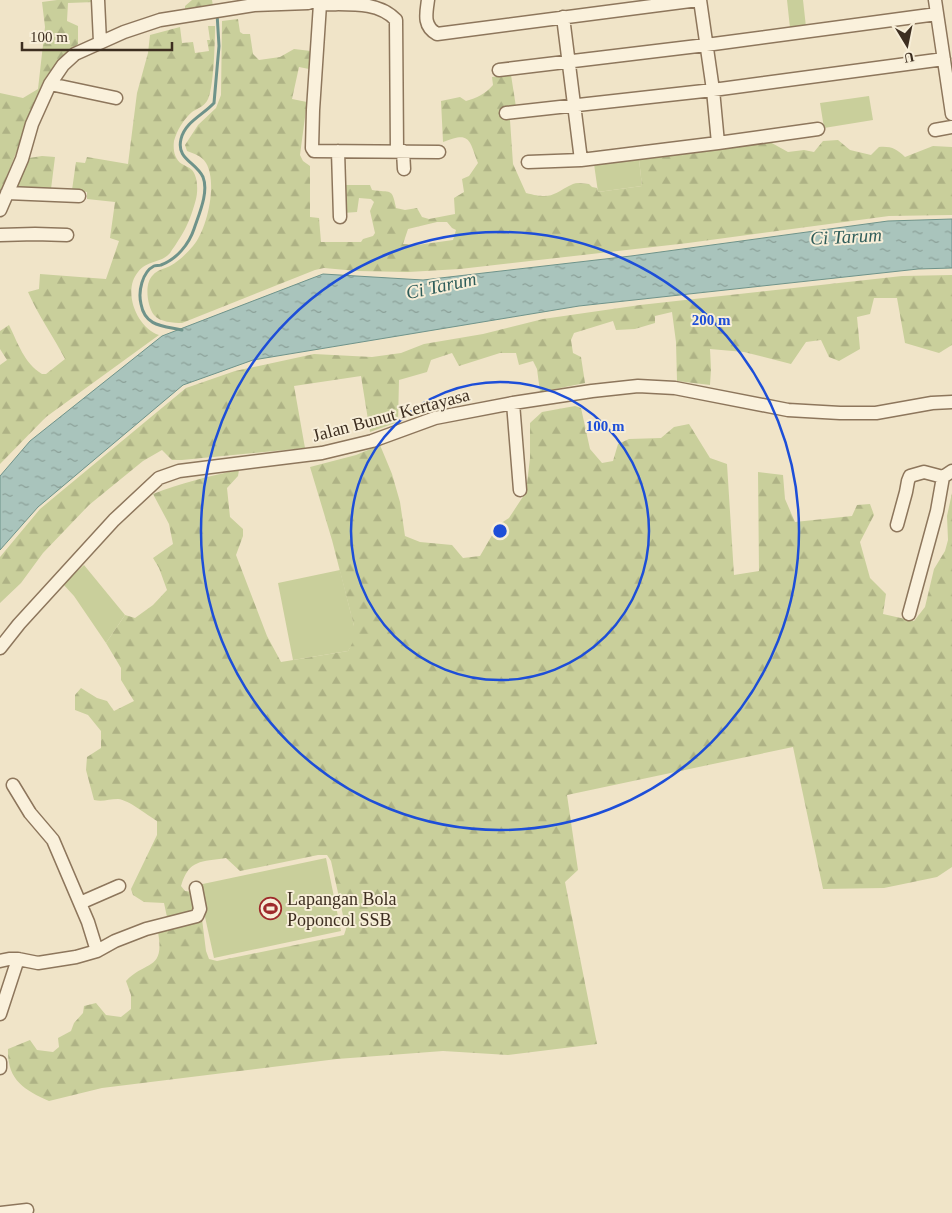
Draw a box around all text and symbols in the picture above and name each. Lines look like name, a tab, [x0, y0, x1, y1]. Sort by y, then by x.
scale bar	[22, 20, 172, 52]
north arrow	[882, 20, 932, 70]
text: 100 m	[30, 29, 68, 45]
text: U	[903, 49, 915, 66]
water label: Ci Tarum	[810, 224, 882, 249]
water label: Ci Tarum	[404, 268, 478, 303]
text: 200 m	[692, 312, 731, 328]
street label: Jalan Bunut Kertayasa	[310, 384, 472, 446]
text: 100 m	[586, 418, 625, 434]
centre of rings	[491, 522, 509, 540]
place label: Lapangan Bola Poponcol SSB	[287, 889, 396, 930]
sports icon: Lapangan Bola Poponcol SSB	[259, 897, 283, 921]

